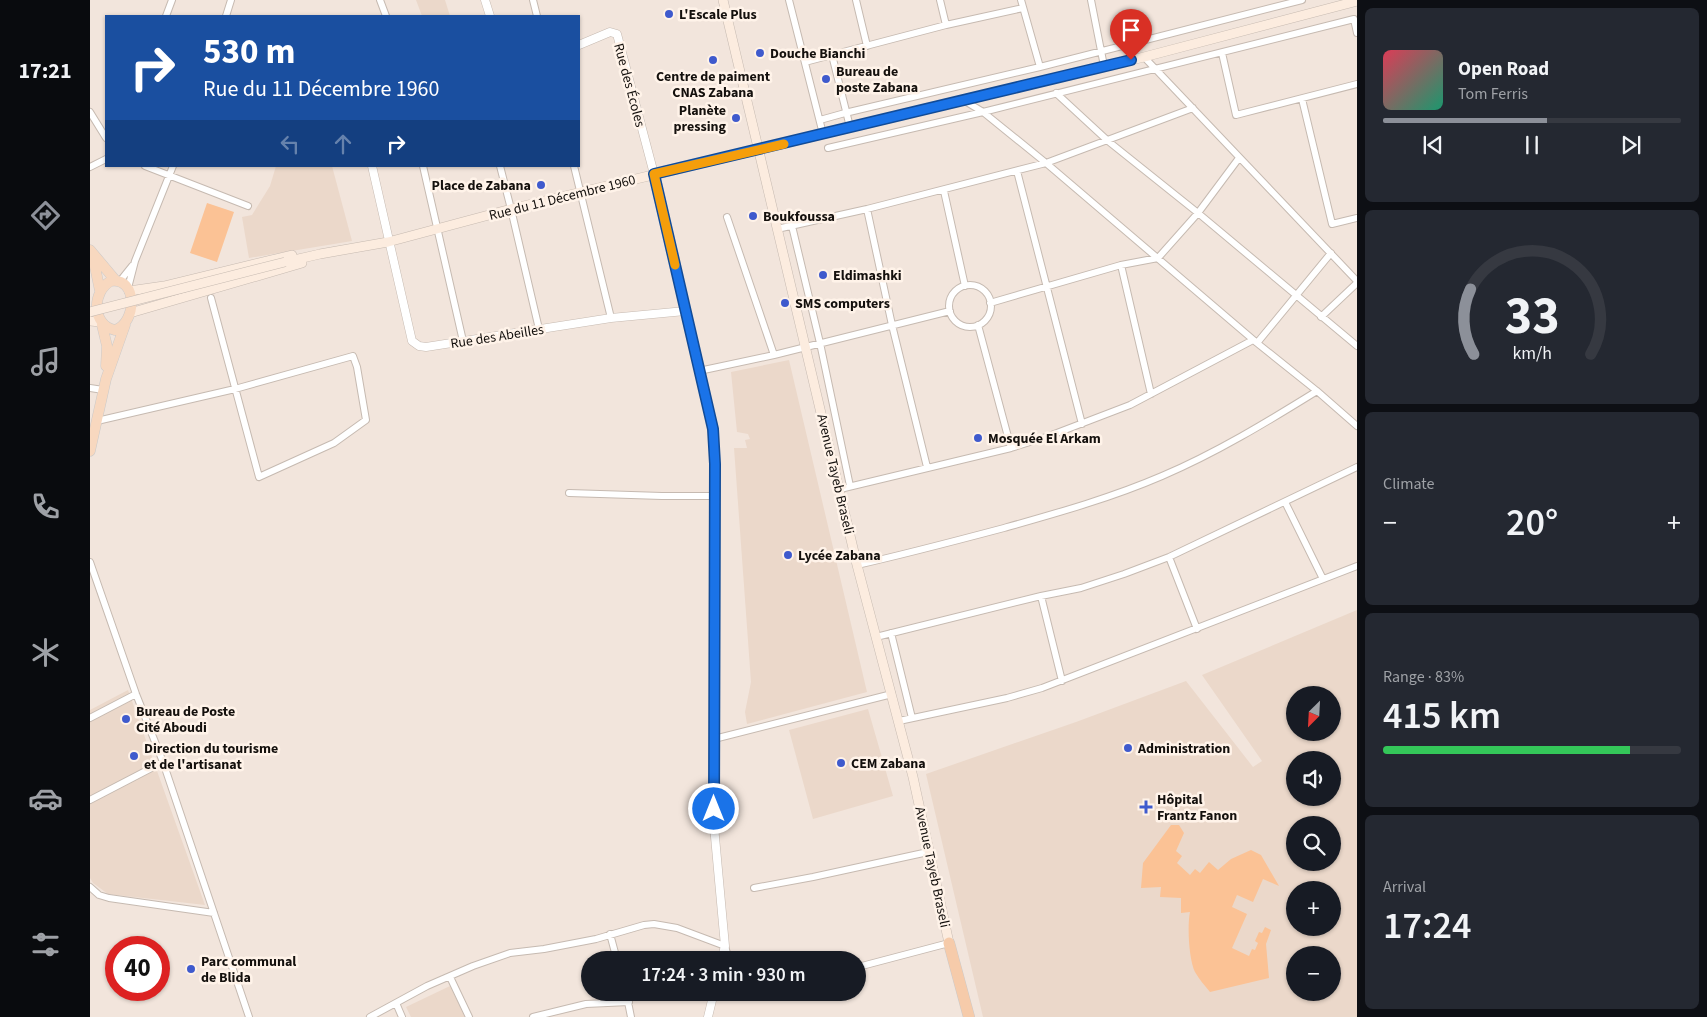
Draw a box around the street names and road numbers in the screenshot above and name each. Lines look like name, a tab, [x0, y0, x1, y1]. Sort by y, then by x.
street label: Rue des Écoles	[608, 41, 650, 130]
street label: Rue du 11 Décembre 1960	[487, 170, 638, 226]
street label: Rue des Abeilles	[449, 320, 545, 354]
street label: Avenue Tayeb Braseli	[811, 412, 859, 536]
street label: Avenue Tayeb Braseli	[909, 805, 955, 929]

